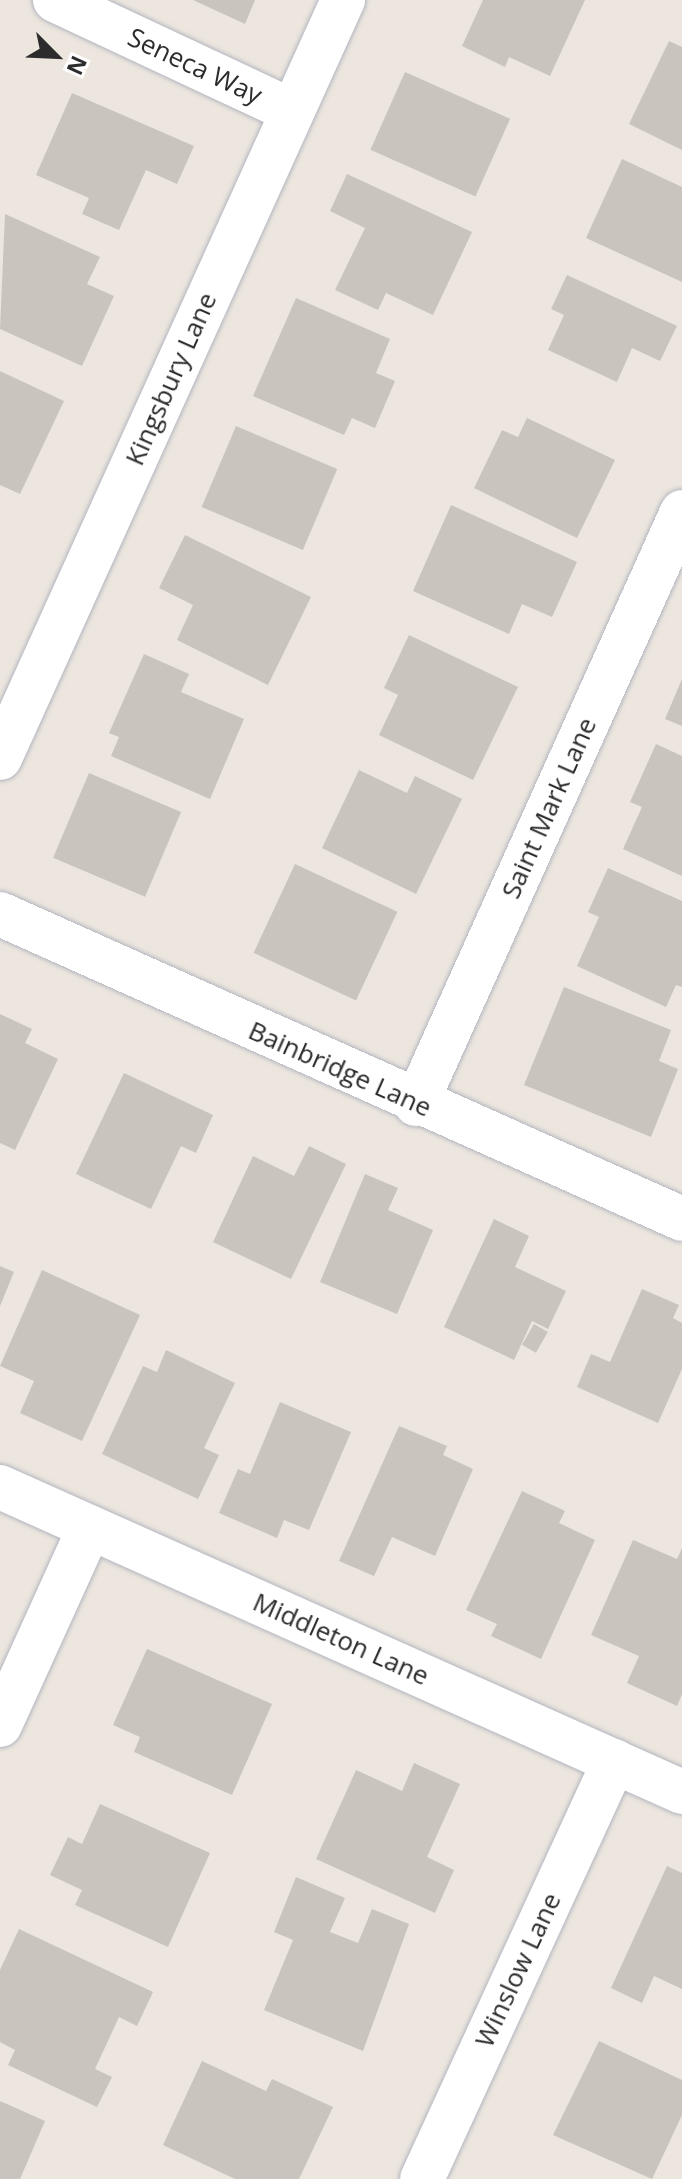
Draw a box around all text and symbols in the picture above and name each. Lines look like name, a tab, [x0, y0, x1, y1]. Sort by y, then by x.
north arrow	[16, 16, 96, 96]
street label: Seneca Way	[123, 21, 267, 111]
text: N	[61, 51, 95, 80]
street label: Kingsbury Lane	[119, 288, 223, 470]
street label: Saint Mark Lane	[495, 713, 603, 903]
street label: Bainbridge Lane	[244, 1015, 436, 1123]
street label: Middleton Lane	[248, 1586, 434, 1692]
street label: Winslow Lane	[469, 1888, 567, 2052]

